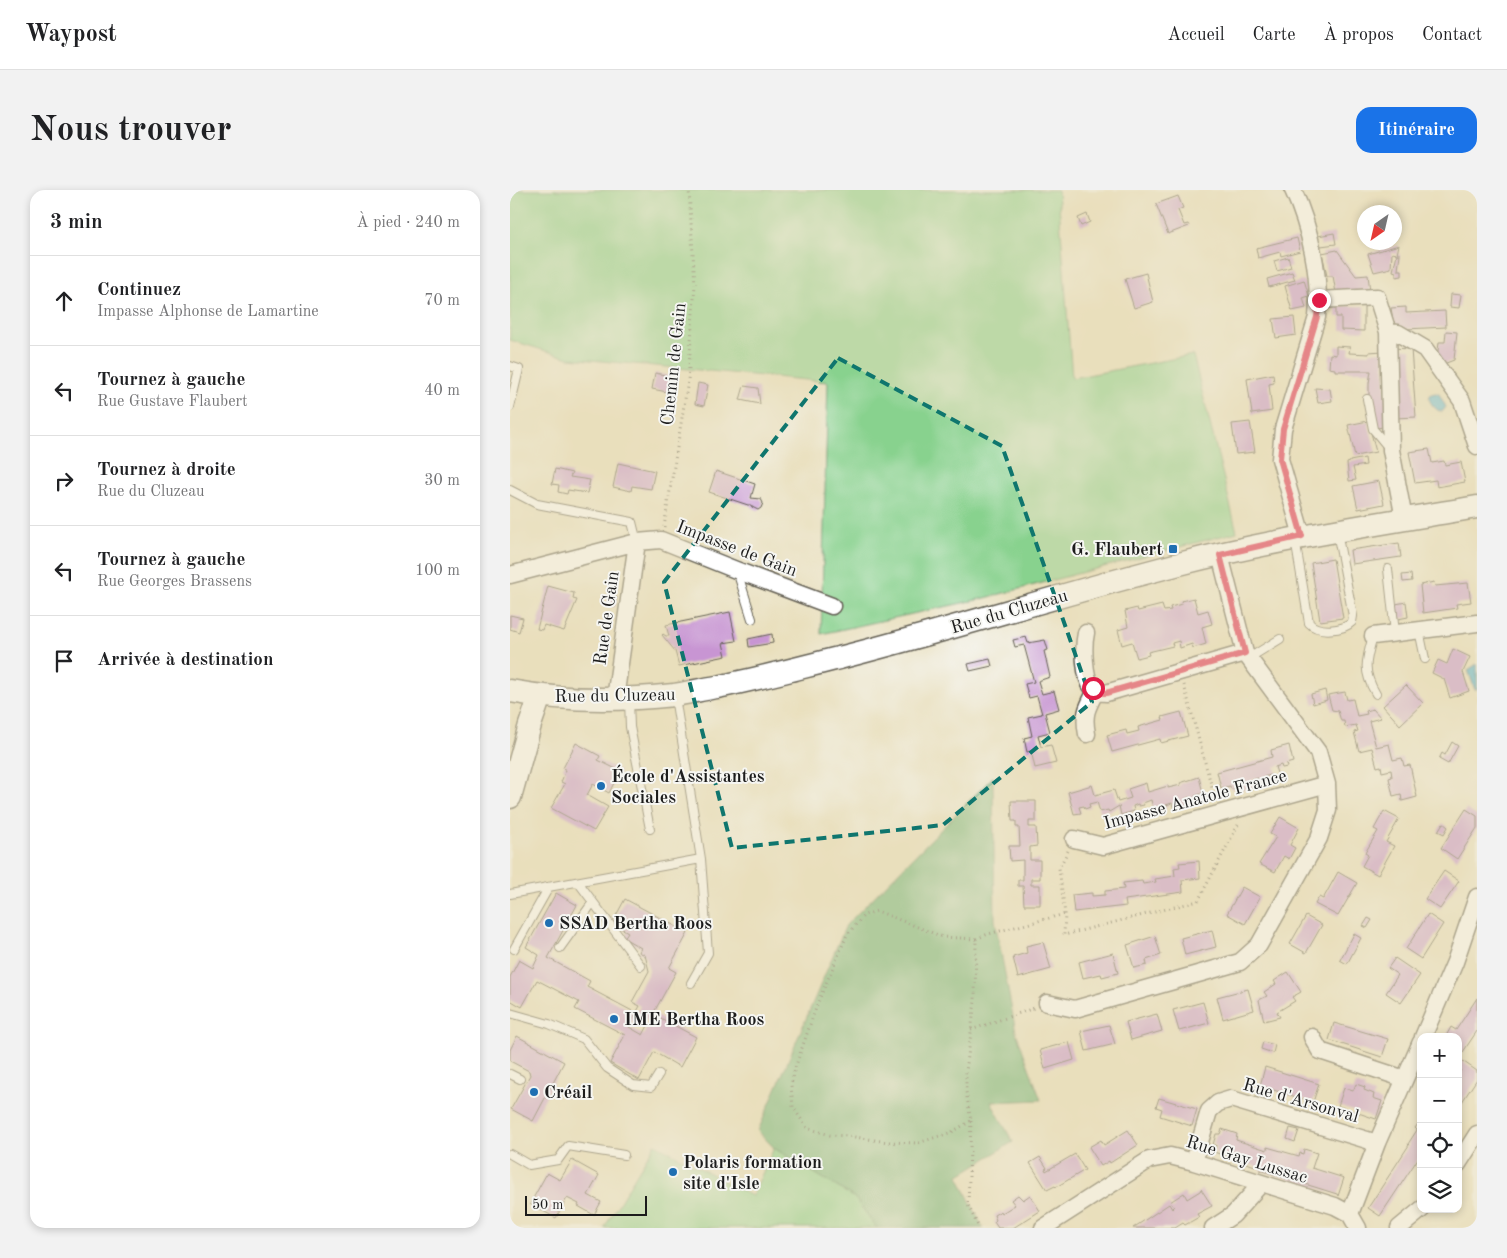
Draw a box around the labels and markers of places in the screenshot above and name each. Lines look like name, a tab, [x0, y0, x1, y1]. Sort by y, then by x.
place label: G. Flaubert	[1071, 541, 1163, 559]
marker: G. Flaubert	[1167, 543, 1179, 555]
place label: École d'Assistantes Sociales	[611, 764, 765, 807]
marker: École d'Assistantes Sociales	[595, 780, 607, 792]
place label: SSAD Bertha Roos	[559, 915, 712, 933]
marker: SSAD Bertha Roos	[543, 917, 555, 929]
place label: IME Bertha Roos	[624, 1011, 765, 1029]
marker: IME Bertha Roos	[608, 1013, 620, 1025]
place label: Créail	[544, 1084, 593, 1102]
marker: Créail	[528, 1086, 540, 1098]
place label: Polaris formation site d'Isle	[683, 1154, 822, 1193]
marker: Polaris formation site d'Isle	[667, 1166, 679, 1178]

